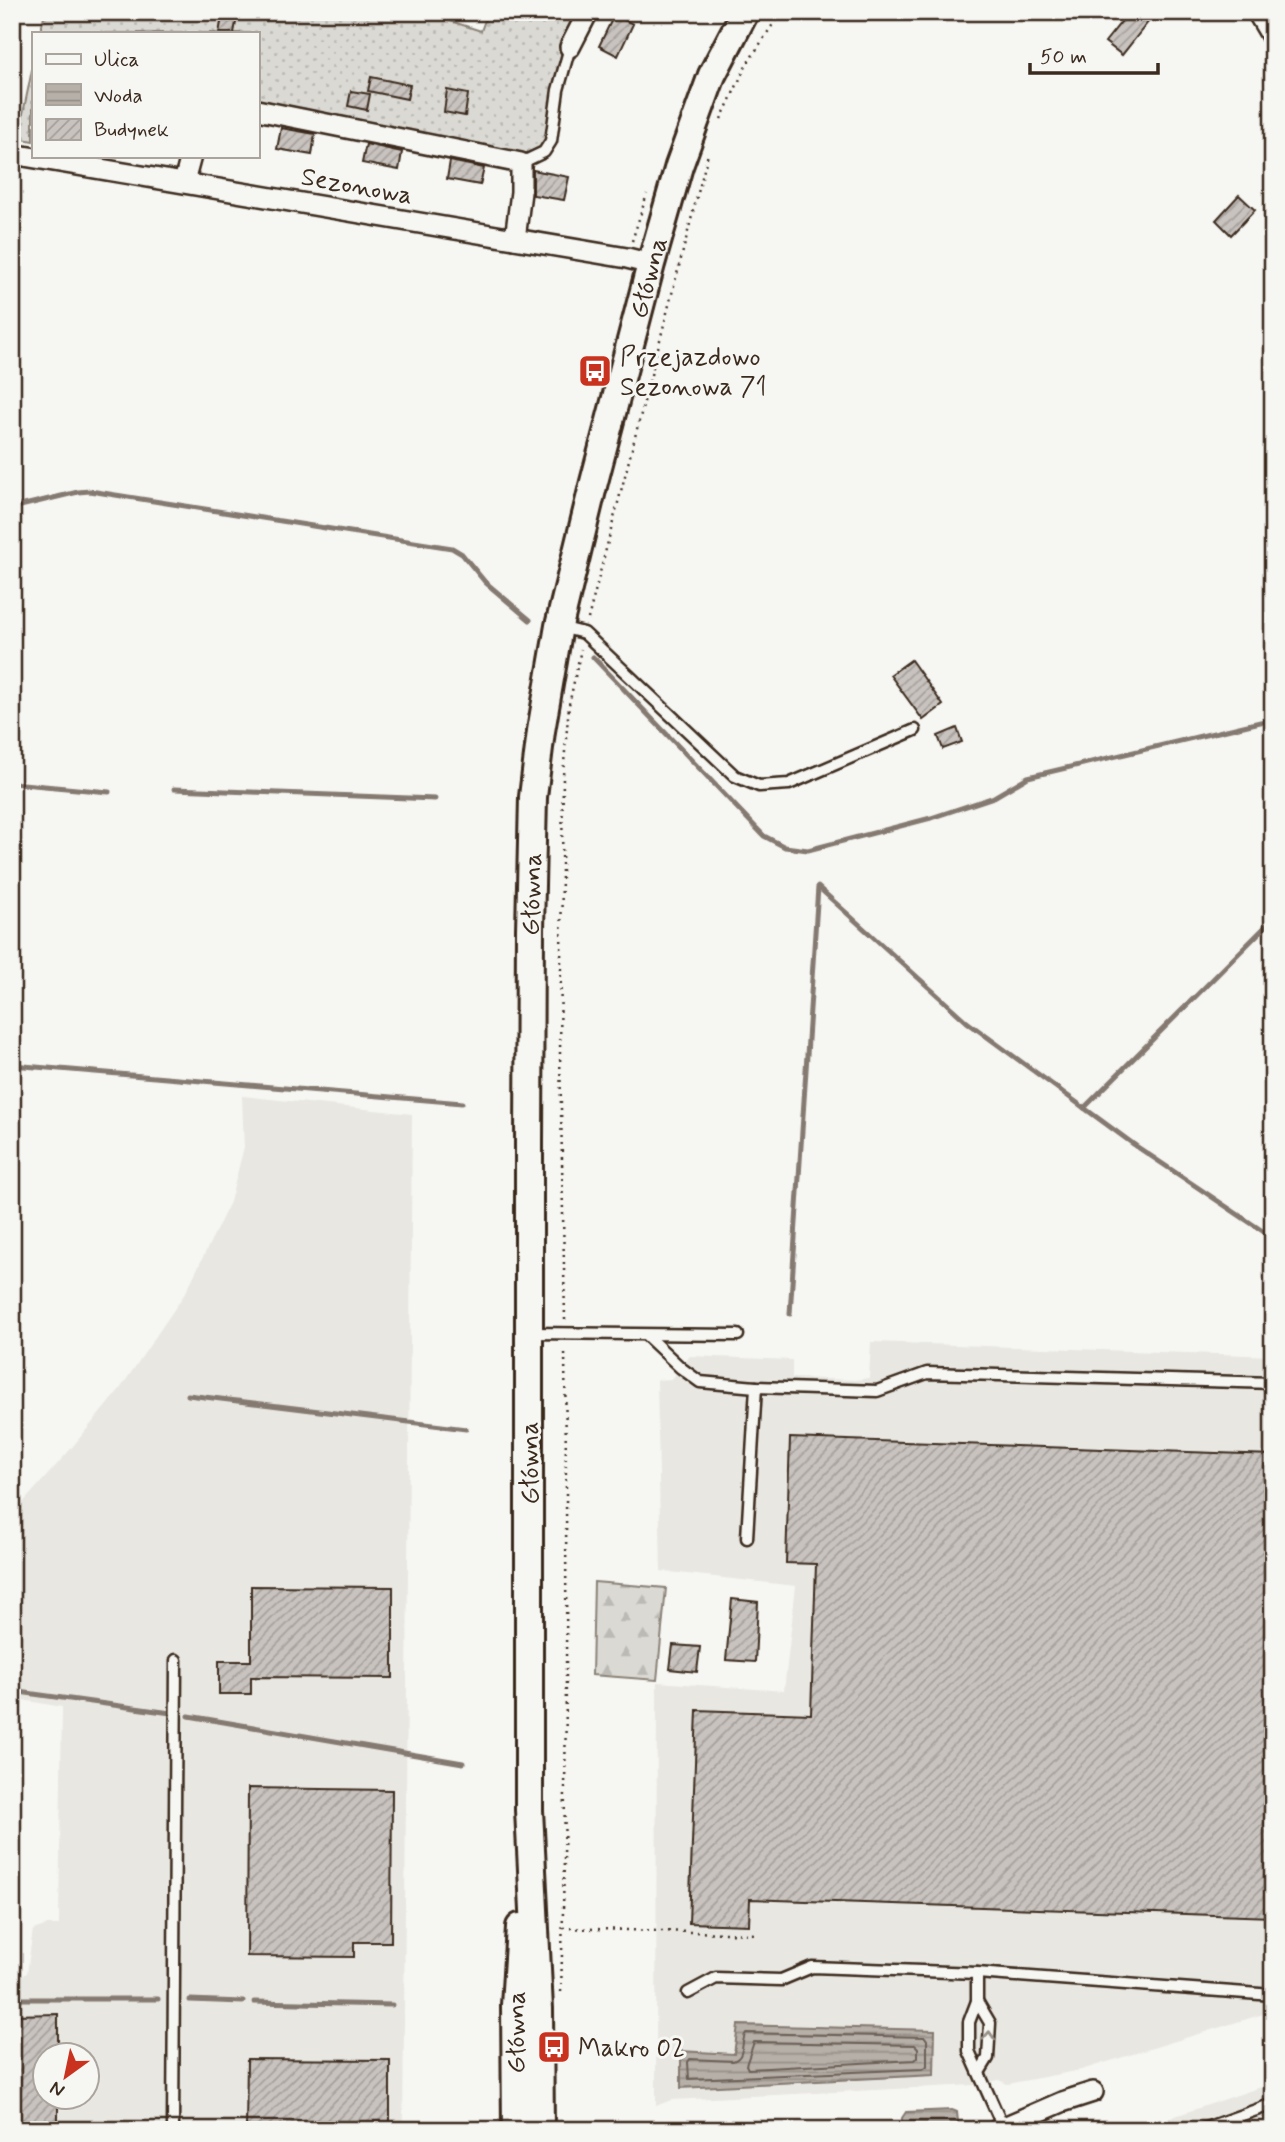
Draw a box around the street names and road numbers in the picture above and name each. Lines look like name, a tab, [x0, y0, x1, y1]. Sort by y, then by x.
street label: Sezonowa	[298, 160, 415, 214]
street label: Główna	[622, 233, 677, 322]
street label: Główna	[515, 852, 551, 936]
street label: Główna	[514, 1421, 548, 1505]
street label: Główna	[500, 1990, 535, 2074]

